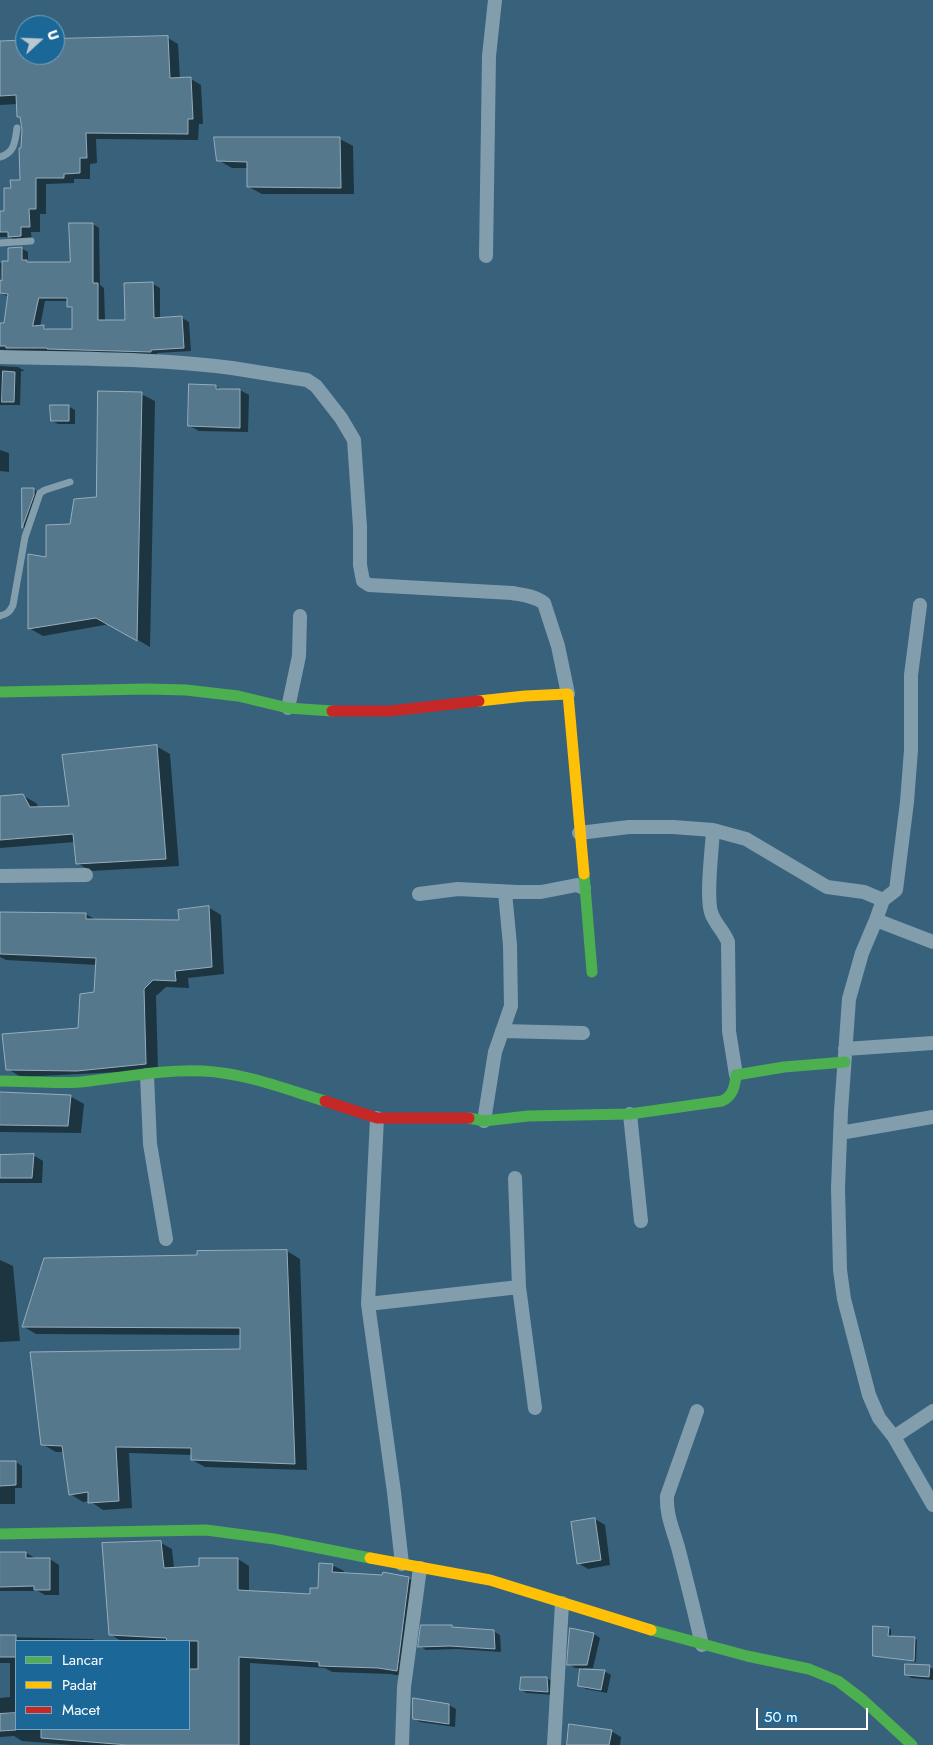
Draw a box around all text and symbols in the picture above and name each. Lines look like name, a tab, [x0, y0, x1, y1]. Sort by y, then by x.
north arrow	[15, 15, 65, 65]
text: U	[42, 27, 64, 43]
legend	[15, 1640, 190, 1730]
text: Lancar	[62, 1649, 103, 1671]
text: Padat	[62, 1674, 96, 1696]
scale bar	[758, 1698, 870, 1730]
text: Macet	[62, 1699, 100, 1721]
text: 50 m	[764, 1706, 798, 1728]

